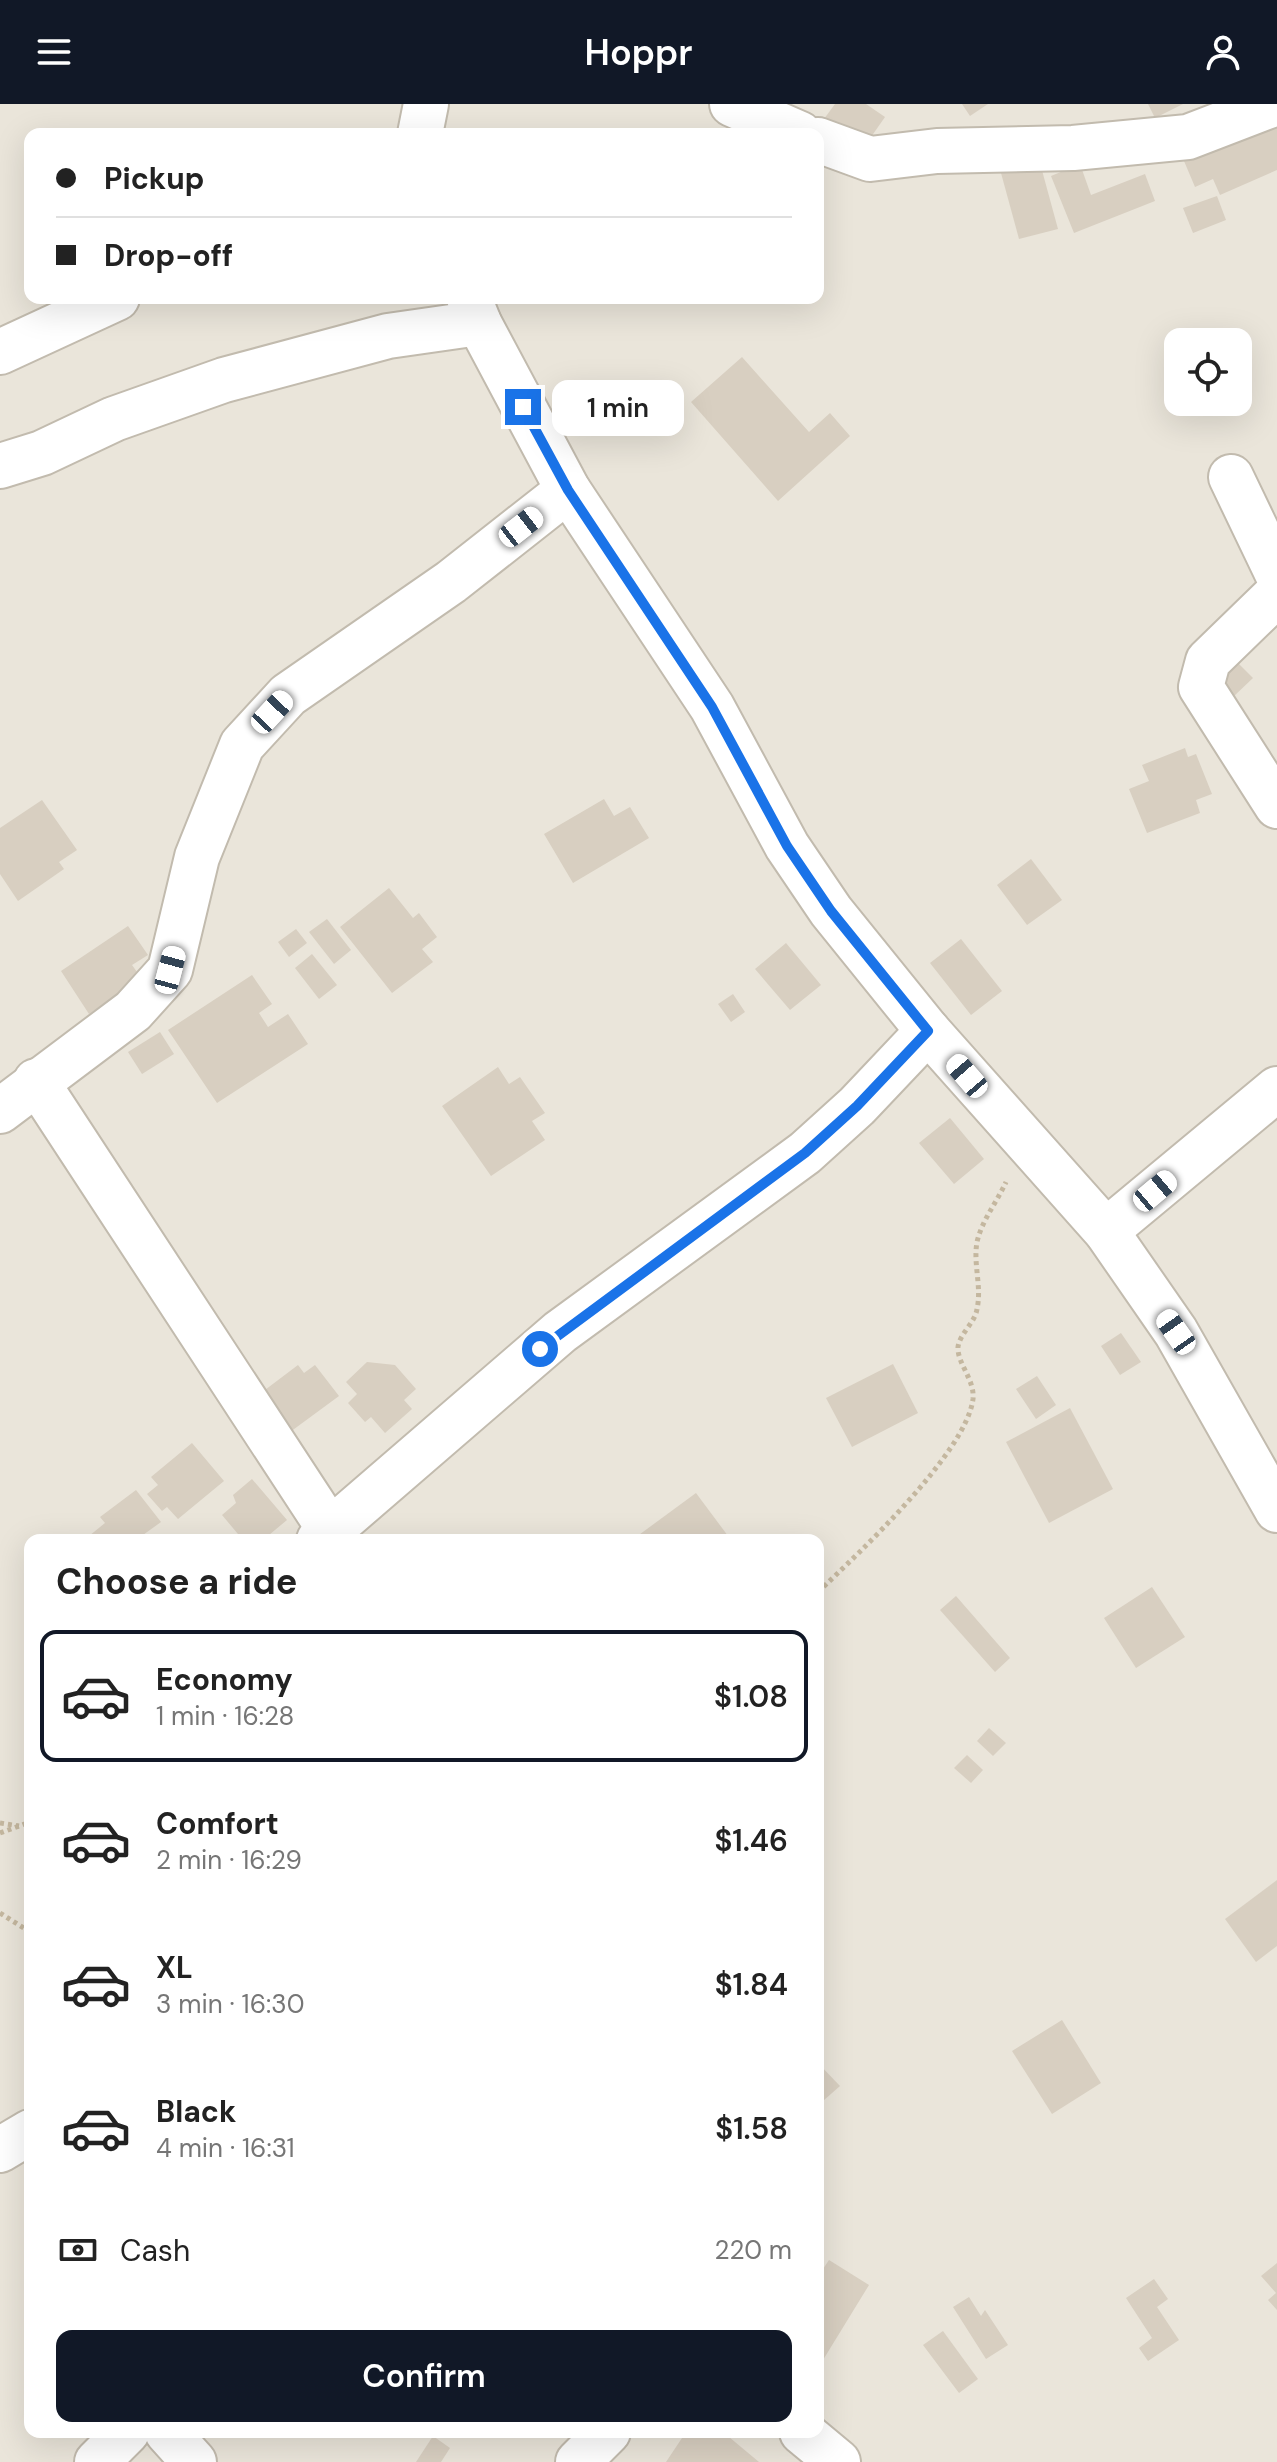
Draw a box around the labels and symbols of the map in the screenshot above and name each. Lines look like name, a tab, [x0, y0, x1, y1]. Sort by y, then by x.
callout: 1 min	[551, 379, 683, 435]
route end	[505, 389, 541, 425]
car	[495, 503, 547, 551]
car	[247, 686, 297, 738]
car	[152, 944, 188, 996]
car	[942, 1050, 992, 1102]
car	[1129, 1166, 1181, 1216]
car	[1152, 1305, 1200, 1359]
route start	[522, 1331, 558, 1367]

